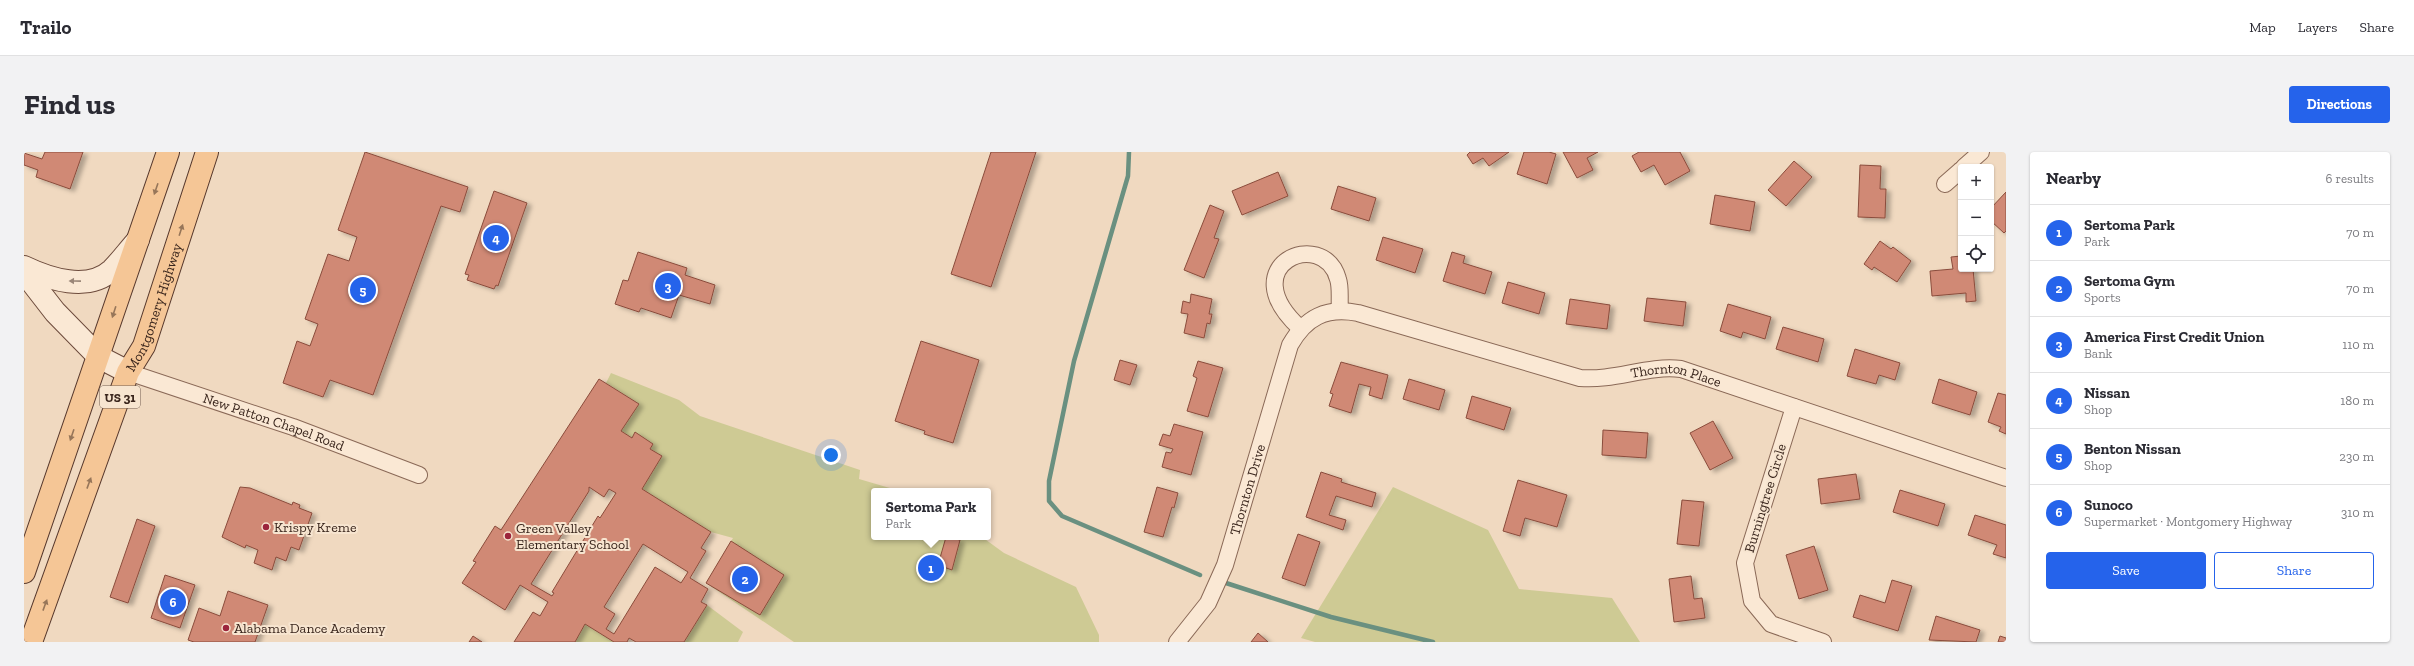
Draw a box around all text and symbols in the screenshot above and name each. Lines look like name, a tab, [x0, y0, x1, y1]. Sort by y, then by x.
text: Trailo	[20, 16, 71, 39]
text: Map	[2249, 19, 2276, 36]
text: Layers	[2298, 19, 2337, 36]
text: Share	[2359, 19, 2394, 36]
button: Directions	[2289, 86, 2390, 123]
text: Find us	[24, 88, 115, 121]
map controls	[1958, 164, 1994, 272]
button: +	[1958, 164, 1994, 200]
text: Nearby	[2046, 168, 2101, 188]
text: 6 results	[2326, 171, 2374, 186]
one-way arrow	[152, 183, 158, 195]
button: −	[1958, 200, 1994, 236]
text: Sertoma Park	[2084, 216, 2175, 234]
pin: 4	[483, 223, 509, 253]
one-way arrow	[178, 224, 184, 236]
text: 1	[2056, 225, 2062, 240]
text: 70 m	[2346, 225, 2374, 240]
text: Park	[2084, 234, 2110, 249]
button: locate	[1958, 236, 1994, 272]
street label: Montgomery Highway	[122, 240, 186, 375]
pin: 3	[655, 271, 681, 301]
text: Sertoma Gym	[2084, 272, 2175, 290]
pin: 5	[350, 275, 376, 305]
one-way arrow	[69, 278, 81, 285]
text: 2	[2056, 281, 2062, 296]
text: 70 m	[2346, 281, 2374, 296]
text: Sports	[2084, 290, 2121, 305]
one-way arrow	[111, 307, 117, 319]
text: America First Credit Union	[2084, 328, 2264, 346]
text: 3	[2056, 337, 2062, 352]
text: 110 m	[2342, 337, 2374, 352]
text: Bank	[2084, 346, 2112, 361]
street label: Thornton Place	[1629, 360, 1724, 391]
text: Nissan	[2084, 384, 2130, 402]
road number: US 31	[100, 386, 140, 408]
street label: New Patton Chapel Road	[201, 390, 347, 455]
text: 4	[2055, 393, 2063, 408]
text: 180 m	[2340, 393, 2374, 408]
text: Shop	[2084, 402, 2112, 417]
one-way arrow	[69, 430, 75, 442]
text: Benton Nissan	[2084, 440, 2181, 458]
street label: Burningtree Circle	[1741, 441, 1790, 555]
street label: Thornton Drive	[1226, 442, 1269, 537]
your location	[821, 445, 841, 465]
text: 5	[2056, 449, 2062, 464]
text: 230 m	[2339, 449, 2374, 464]
text: Shop	[2084, 458, 2112, 473]
one-way arrow	[86, 477, 92, 489]
popup	[871, 488, 991, 540]
text: Sunoco	[2084, 496, 2133, 514]
text: Sertoma Park	[886, 498, 976, 516]
text: 6	[2056, 505, 2062, 520]
text: 310 m	[2341, 505, 2374, 520]
text: Supermarket · Montgomery Highway	[2084, 514, 2292, 529]
text: Park	[886, 516, 911, 531]
place label: Krispy Kreme	[274, 519, 357, 536]
place label: Green Valley Elementary School	[516, 520, 629, 553]
marker: Krispy Kreme	[261, 522, 271, 532]
marker: Green Valley Elementary School	[503, 531, 513, 541]
button: Save	[2046, 552, 2206, 589]
button: Share	[2214, 552, 2374, 589]
pin: 1	[918, 553, 944, 583]
pin: 2	[732, 564, 758, 594]
pin: 6	[160, 587, 186, 617]
one-way arrow	[42, 599, 48, 611]
place label: Alabama Dance Academy	[234, 620, 386, 637]
marker: Alabama Dance Academy	[221, 623, 231, 633]

